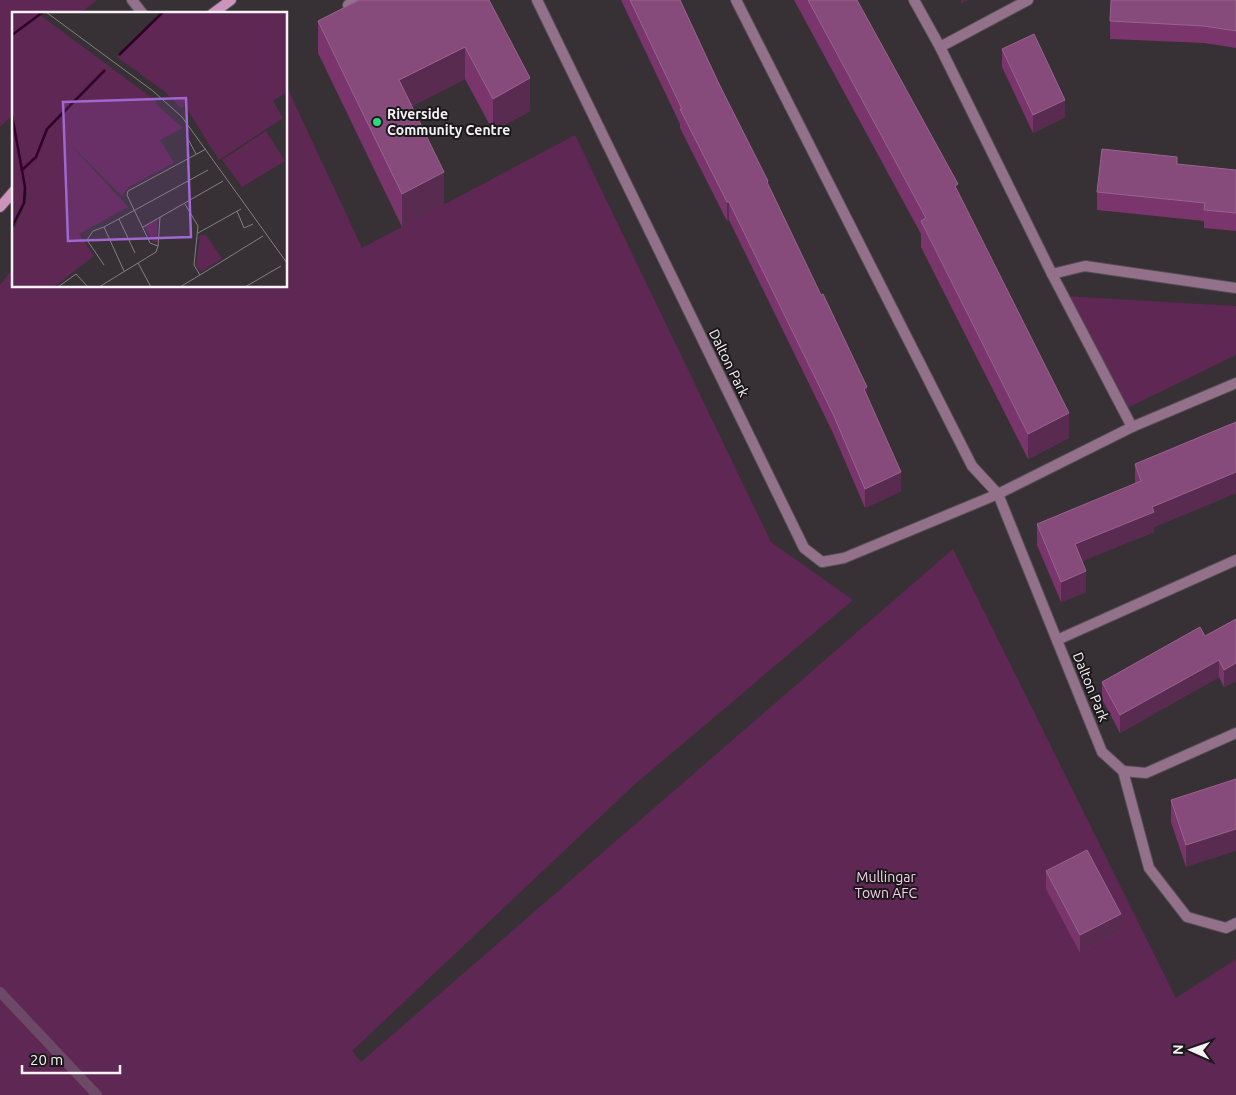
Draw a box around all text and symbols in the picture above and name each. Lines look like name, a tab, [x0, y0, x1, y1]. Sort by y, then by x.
inset map	[12, 12, 288, 288]
place label: Riverside Community Centre	[387, 106, 510, 138]
marker: Riverside Community Centre	[371, 116, 383, 128]
street label: Dalton Park	[706, 326, 752, 400]
street label: Dalton Park	[1070, 650, 1112, 724]
park label: Mullingar Town AFC	[855, 869, 918, 901]
north arrow	[1166, 1025, 1216, 1075]
scale bar	[22, 1042, 120, 1074]
text: N	[1170, 1044, 1186, 1055]
text: 20 m	[30, 1051, 63, 1068]

